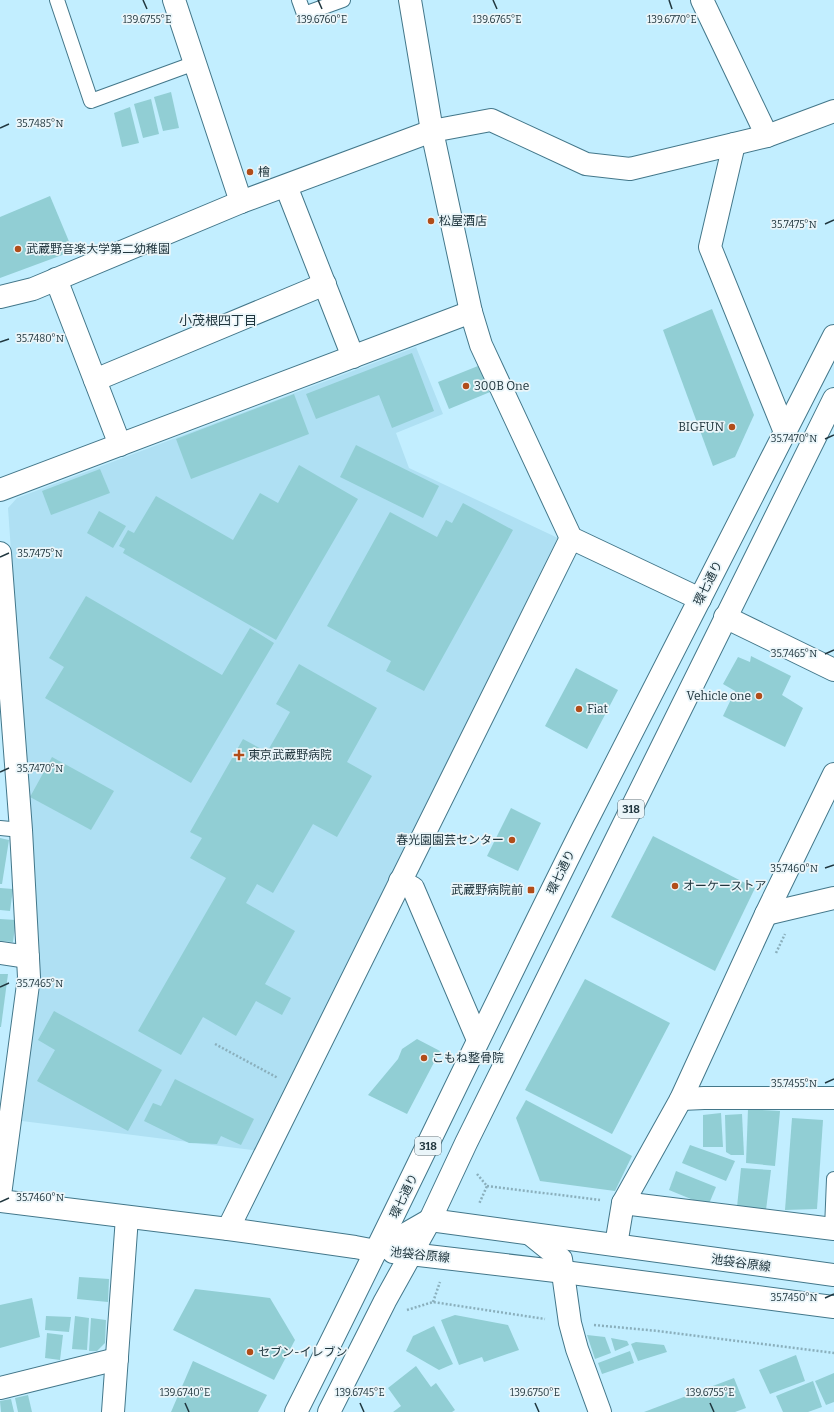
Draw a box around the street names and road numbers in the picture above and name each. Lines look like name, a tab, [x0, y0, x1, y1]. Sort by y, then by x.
street label: 環七通り	[691, 558, 725, 608]
road number: 318	[618, 800, 644, 818]
street label: 環七通り	[544, 847, 578, 897]
road number: 318	[415, 1137, 441, 1155]
street label: 環七通り	[387, 1171, 421, 1221]
street label: 池袋谷原線	[389, 1245, 451, 1265]
street label: 池袋谷原線	[710, 1252, 772, 1274]

